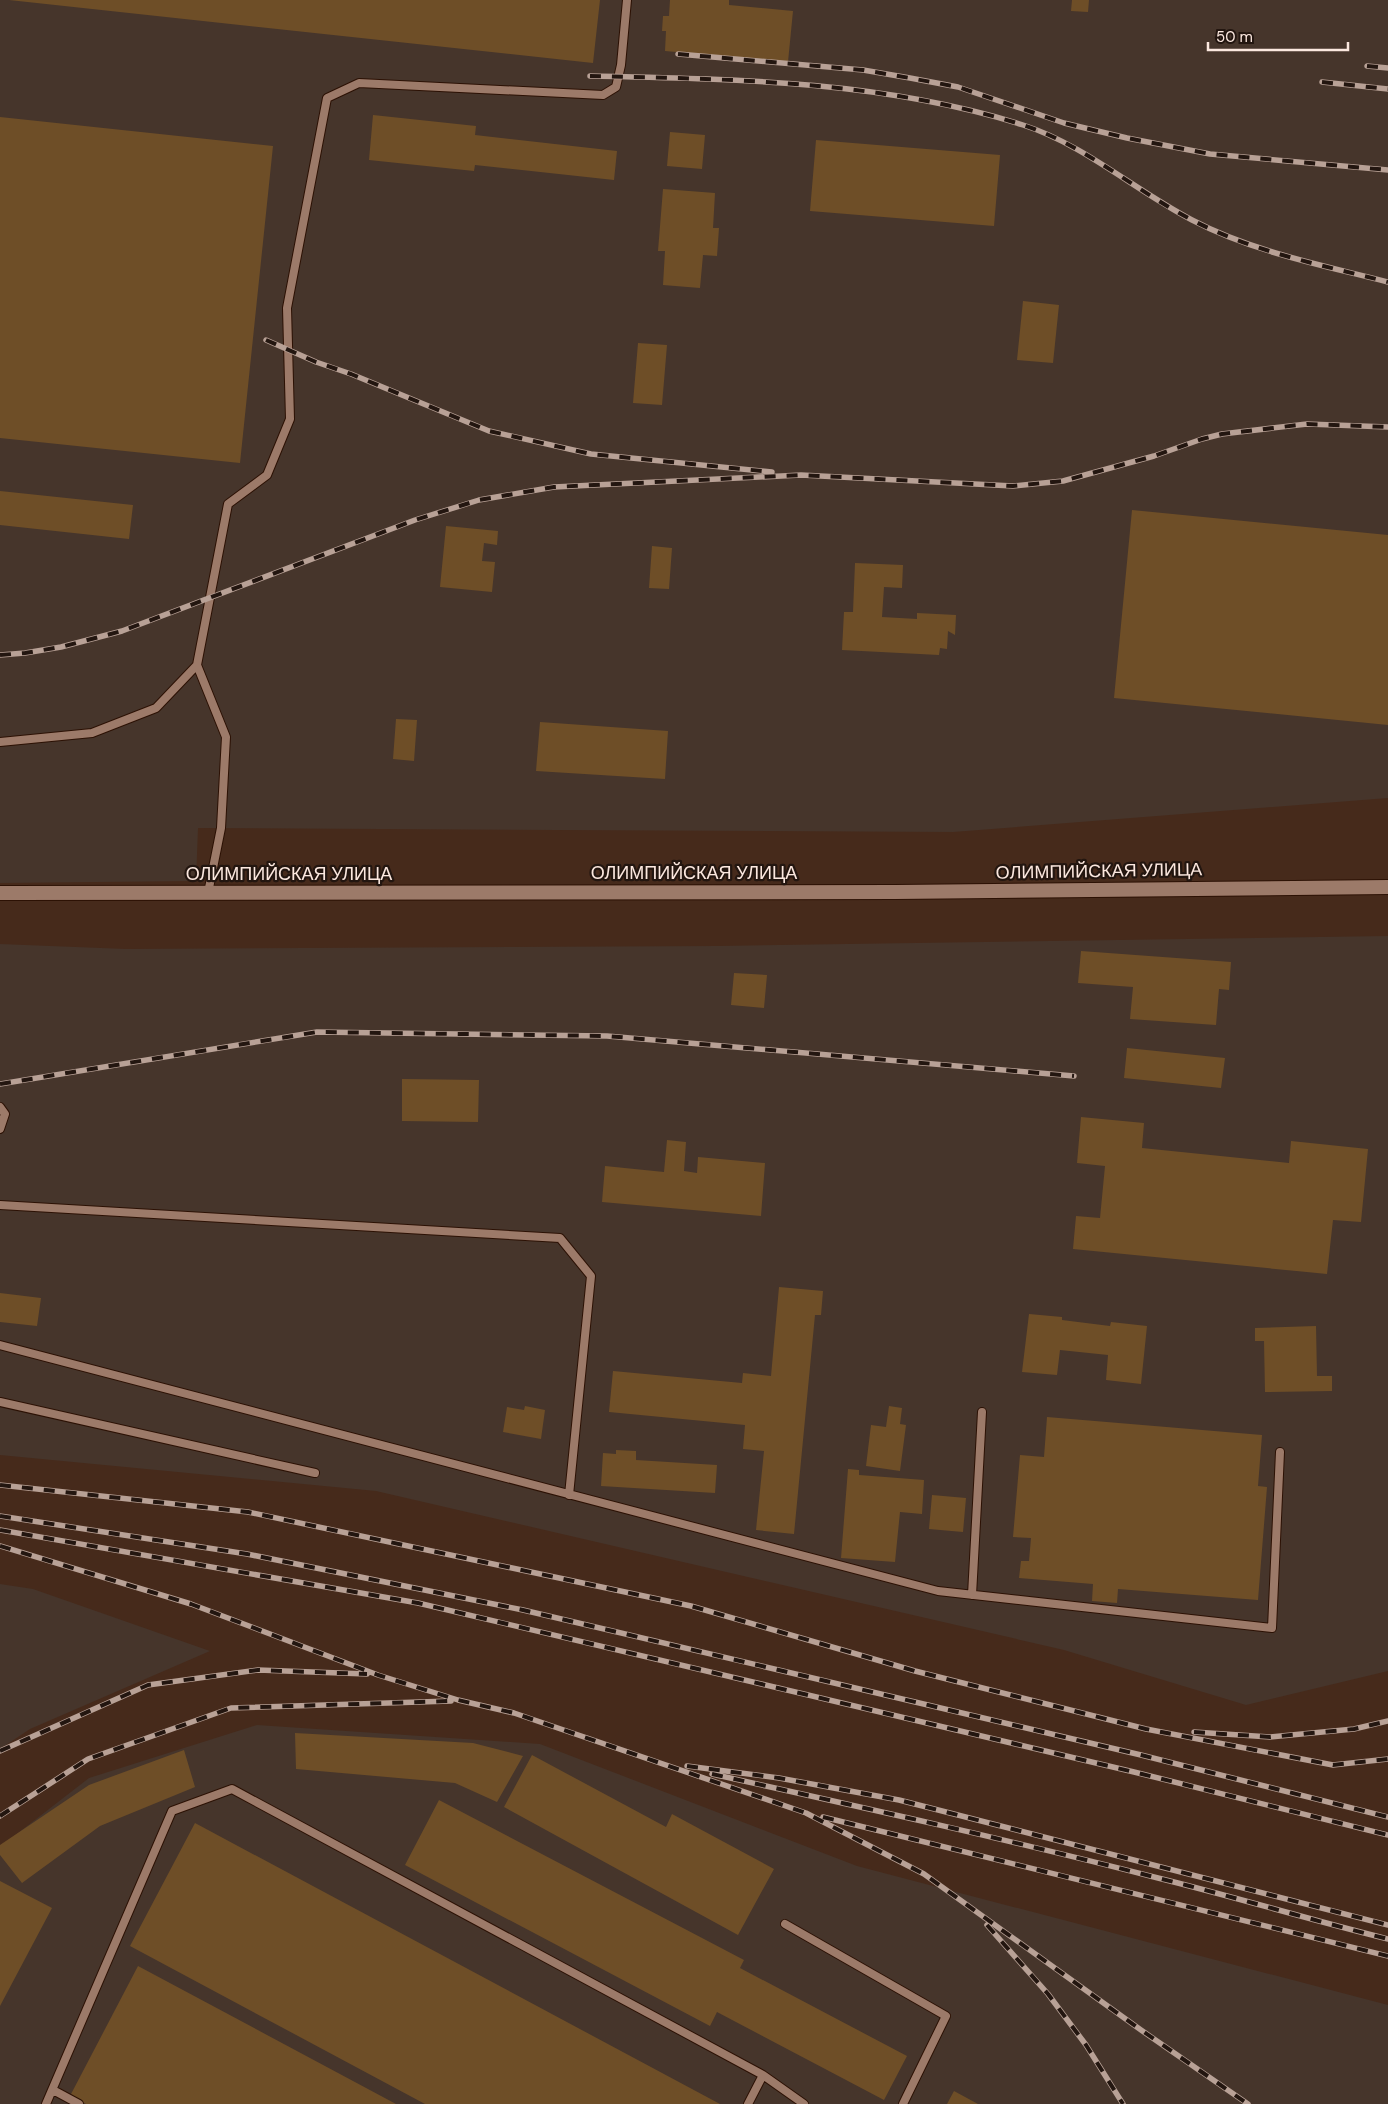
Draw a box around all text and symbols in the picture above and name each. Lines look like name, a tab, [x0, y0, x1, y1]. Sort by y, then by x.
scale bar	[1208, 20, 1348, 52]
text: 50 m	[1216, 27, 1253, 47]
street label: ОЛИМПИЙСКАЯ УЛИЦА	[996, 857, 1202, 885]
street label: ОЛИМПИЙСКАЯ УЛИЦА	[591, 861, 797, 885]
street label: ОЛИМПИЙСКАЯ УЛИЦА	[186, 862, 392, 886]

